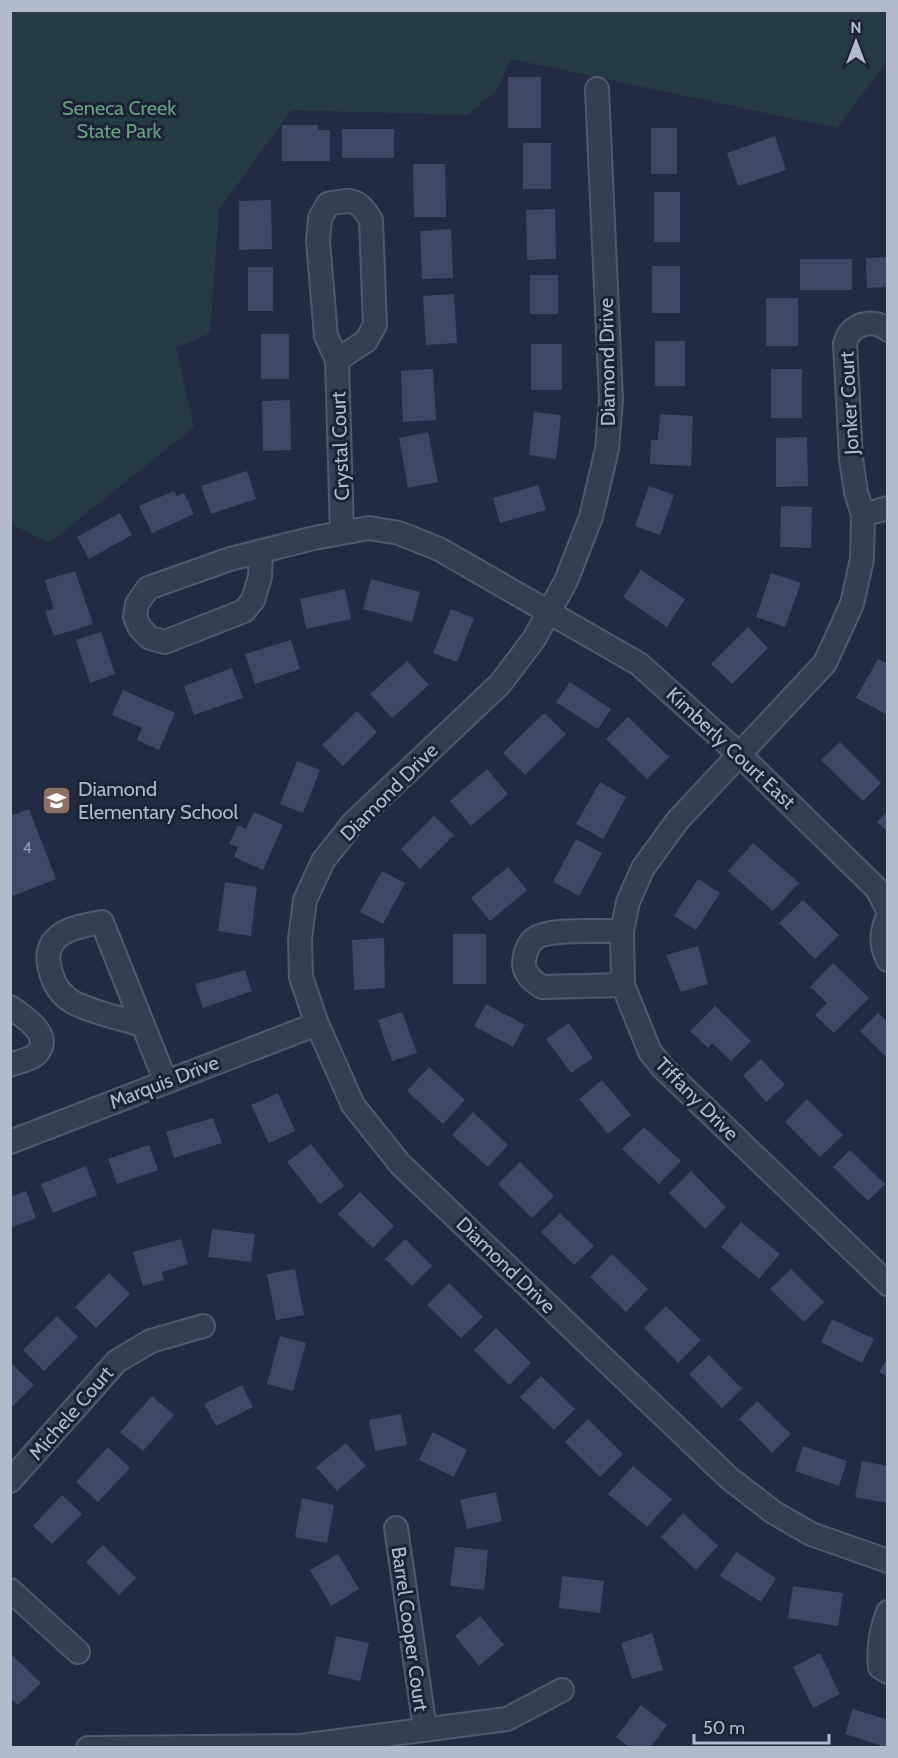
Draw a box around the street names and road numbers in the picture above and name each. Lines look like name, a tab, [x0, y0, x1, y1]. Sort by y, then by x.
street label: Diamond Drive	[594, 298, 620, 426]
street label: Jonker Court	[834, 351, 864, 456]
street label: Crystal Court	[326, 391, 354, 501]
street label: Kimberly Court East	[662, 682, 801, 814]
street label: Diamond Drive	[335, 738, 443, 846]
street label: Marquis Drive	[106, 1050, 222, 1114]
street label: Tiffany Drive	[650, 1052, 744, 1146]
street label: Diamond Drive	[451, 1212, 561, 1318]
street label: Michele Court	[24, 1361, 118, 1465]
street label: Barrel Cooper Court	[387, 1545, 433, 1713]

